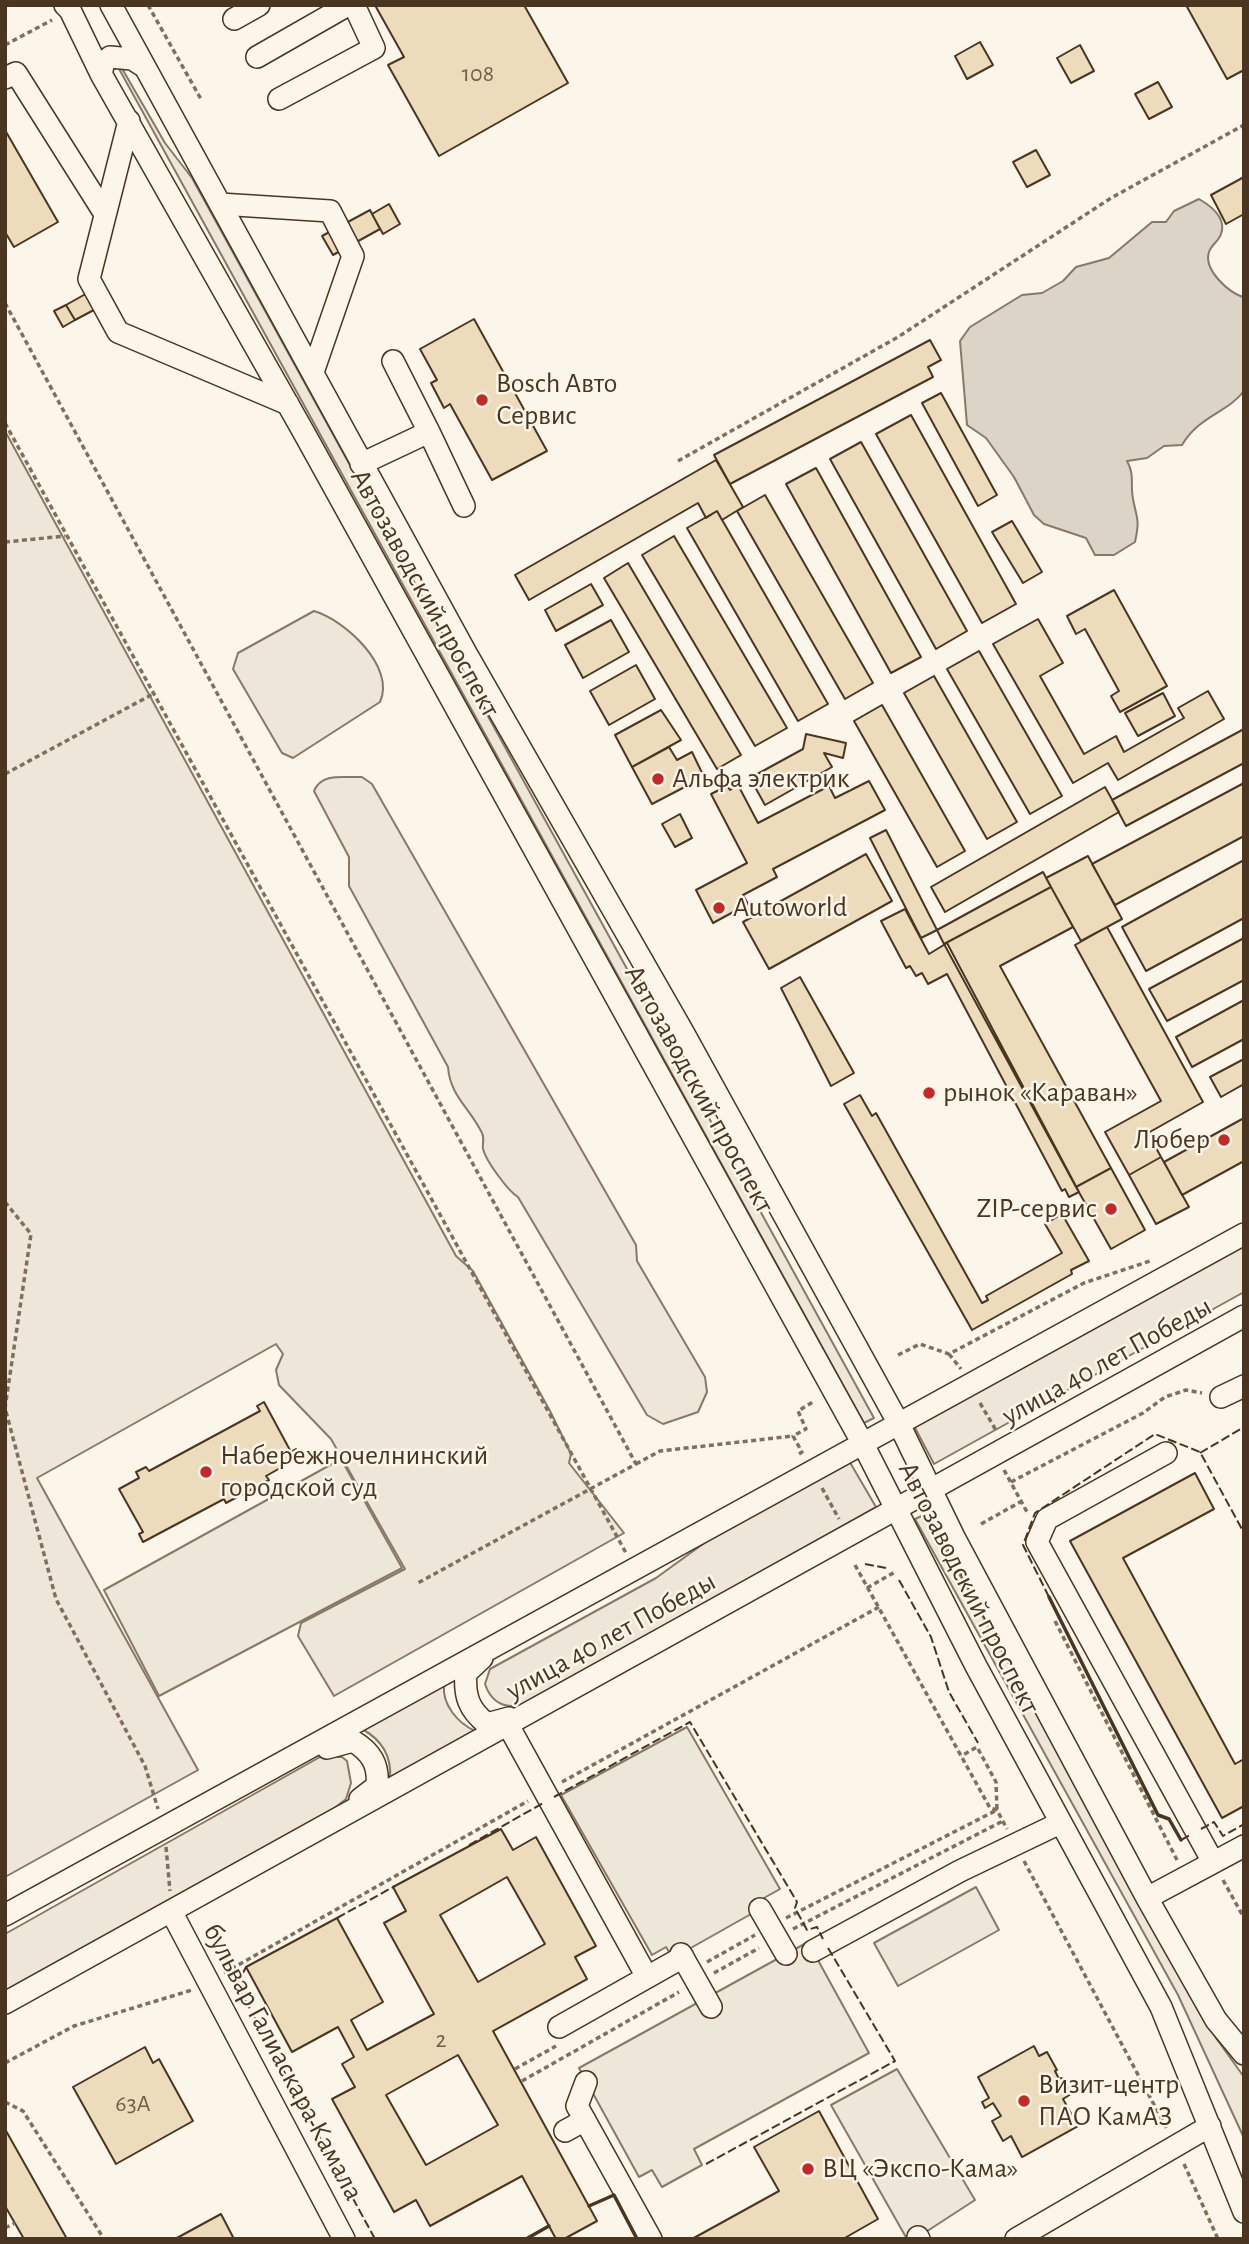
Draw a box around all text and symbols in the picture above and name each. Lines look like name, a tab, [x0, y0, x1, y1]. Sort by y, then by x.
house number: 108	[462, 60, 494, 88]
place label: Bosch Авто Сервис	[496, 367, 617, 433]
marker: Bosch Авто Сервис	[474, 392, 490, 408]
street label: Автозаводский проспект	[343, 463, 507, 723]
place label: Альфа электрик	[672, 762, 849, 796]
marker: Альфа электрик	[650, 771, 666, 787]
place label: Autoworld	[733, 891, 847, 925]
marker: Autoworld	[711, 900, 727, 916]
street label: Автозаводский проспект	[617, 959, 781, 1219]
place label: рынок «Караван»	[943, 1076, 1138, 1110]
marker: рынок «Караван»	[921, 1085, 937, 1101]
place label: Любер	[1134, 1123, 1210, 1157]
marker: Любер	[1216, 1132, 1232, 1148]
place label: ZIP-сервис	[977, 1192, 1097, 1226]
marker: ZIP-сервис	[1103, 1201, 1119, 1217]
street label: улица 40 лет Победы	[996, 1290, 1218, 1432]
place label: Набережночелнинский городской суд	[220, 1439, 488, 1505]
street label: Автозаводский проспект	[891, 1456, 1047, 1720]
marker: Набережночелнинский городской суд	[198, 1464, 214, 1480]
street label: улица 40 лет Победы	[500, 1565, 722, 1707]
street label: бульвар Галиаскара Камала	[196, 1918, 370, 2206]
house number: 2	[436, 2026, 446, 2054]
place label: Визит-центр ПАО КамАЗ	[1038, 2068, 1179, 2134]
house number: 63А	[115, 2090, 151, 2118]
marker: Визит-центр ПАО КамАЗ	[1016, 2093, 1032, 2109]
place label: ВЦ «Экспо-Кама»	[822, 2152, 1018, 2186]
marker: ВЦ «Экспо-Кама»	[800, 2161, 816, 2177]

